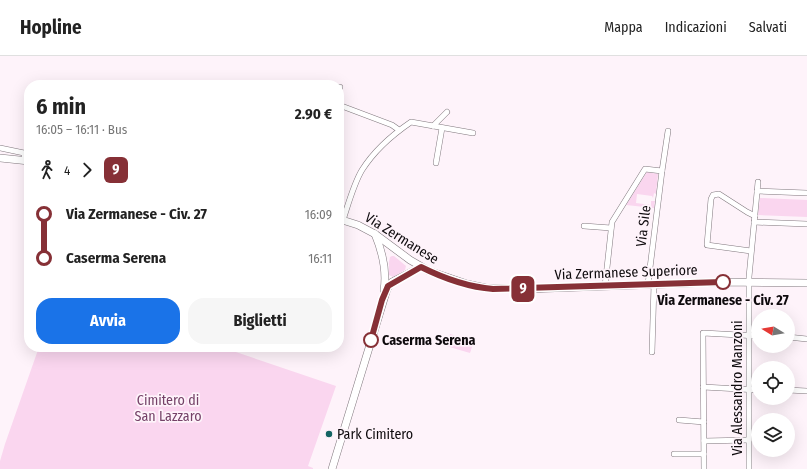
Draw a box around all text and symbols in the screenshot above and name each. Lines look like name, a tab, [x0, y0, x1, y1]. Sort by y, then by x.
text: Hopline	[20, 16, 82, 39]
text: Mappa	[604, 19, 643, 36]
text: Indicazioni	[665, 19, 727, 36]
text: Salvati	[749, 19, 787, 36]
text: 6 min	[36, 93, 86, 120]
text: 2.90 €	[295, 105, 332, 123]
text: 16:05 – 16:11 · Bus	[36, 122, 127, 137]
icon: walk	[36, 159, 58, 181]
icon: forward	[76, 159, 98, 181]
text: 9	[112, 161, 120, 178]
text: 4	[64, 163, 70, 178]
street label: Via Sile	[633, 204, 654, 248]
text: Via Zermanese - Civ. 27	[66, 205, 207, 223]
text: 16:09	[305, 207, 332, 222]
street label: Via Zermanese	[362, 209, 442, 268]
text: Caserma Serena	[66, 249, 166, 267]
text: 16:11	[308, 251, 332, 266]
street label: Via Zermanese Superiore	[554, 262, 698, 283]
marker: Via Zermanese - Civ. 27	[715, 274, 731, 290]
line badge: 9	[510, 276, 536, 302]
text: 9	[519, 280, 527, 297]
place label: Via Zermanese - Civ. 27	[656, 292, 789, 309]
button: Avvia	[36, 298, 180, 344]
button: Biglietti	[188, 298, 332, 344]
north arrow	[751, 309, 795, 353]
map controls	[751, 309, 795, 457]
street label: Via Alessandro Manzoni	[729, 320, 746, 456]
marker: Caserma Serena	[363, 332, 379, 348]
place label: Caserma Serena	[382, 332, 476, 349]
button: locate	[751, 361, 795, 405]
park label: Cimitero di San Lazzaro	[134, 392, 202, 425]
button: layers	[751, 413, 795, 457]
place label: Park Cimitero	[337, 426, 413, 443]
marker: Park Cimitero	[324, 429, 334, 439]

